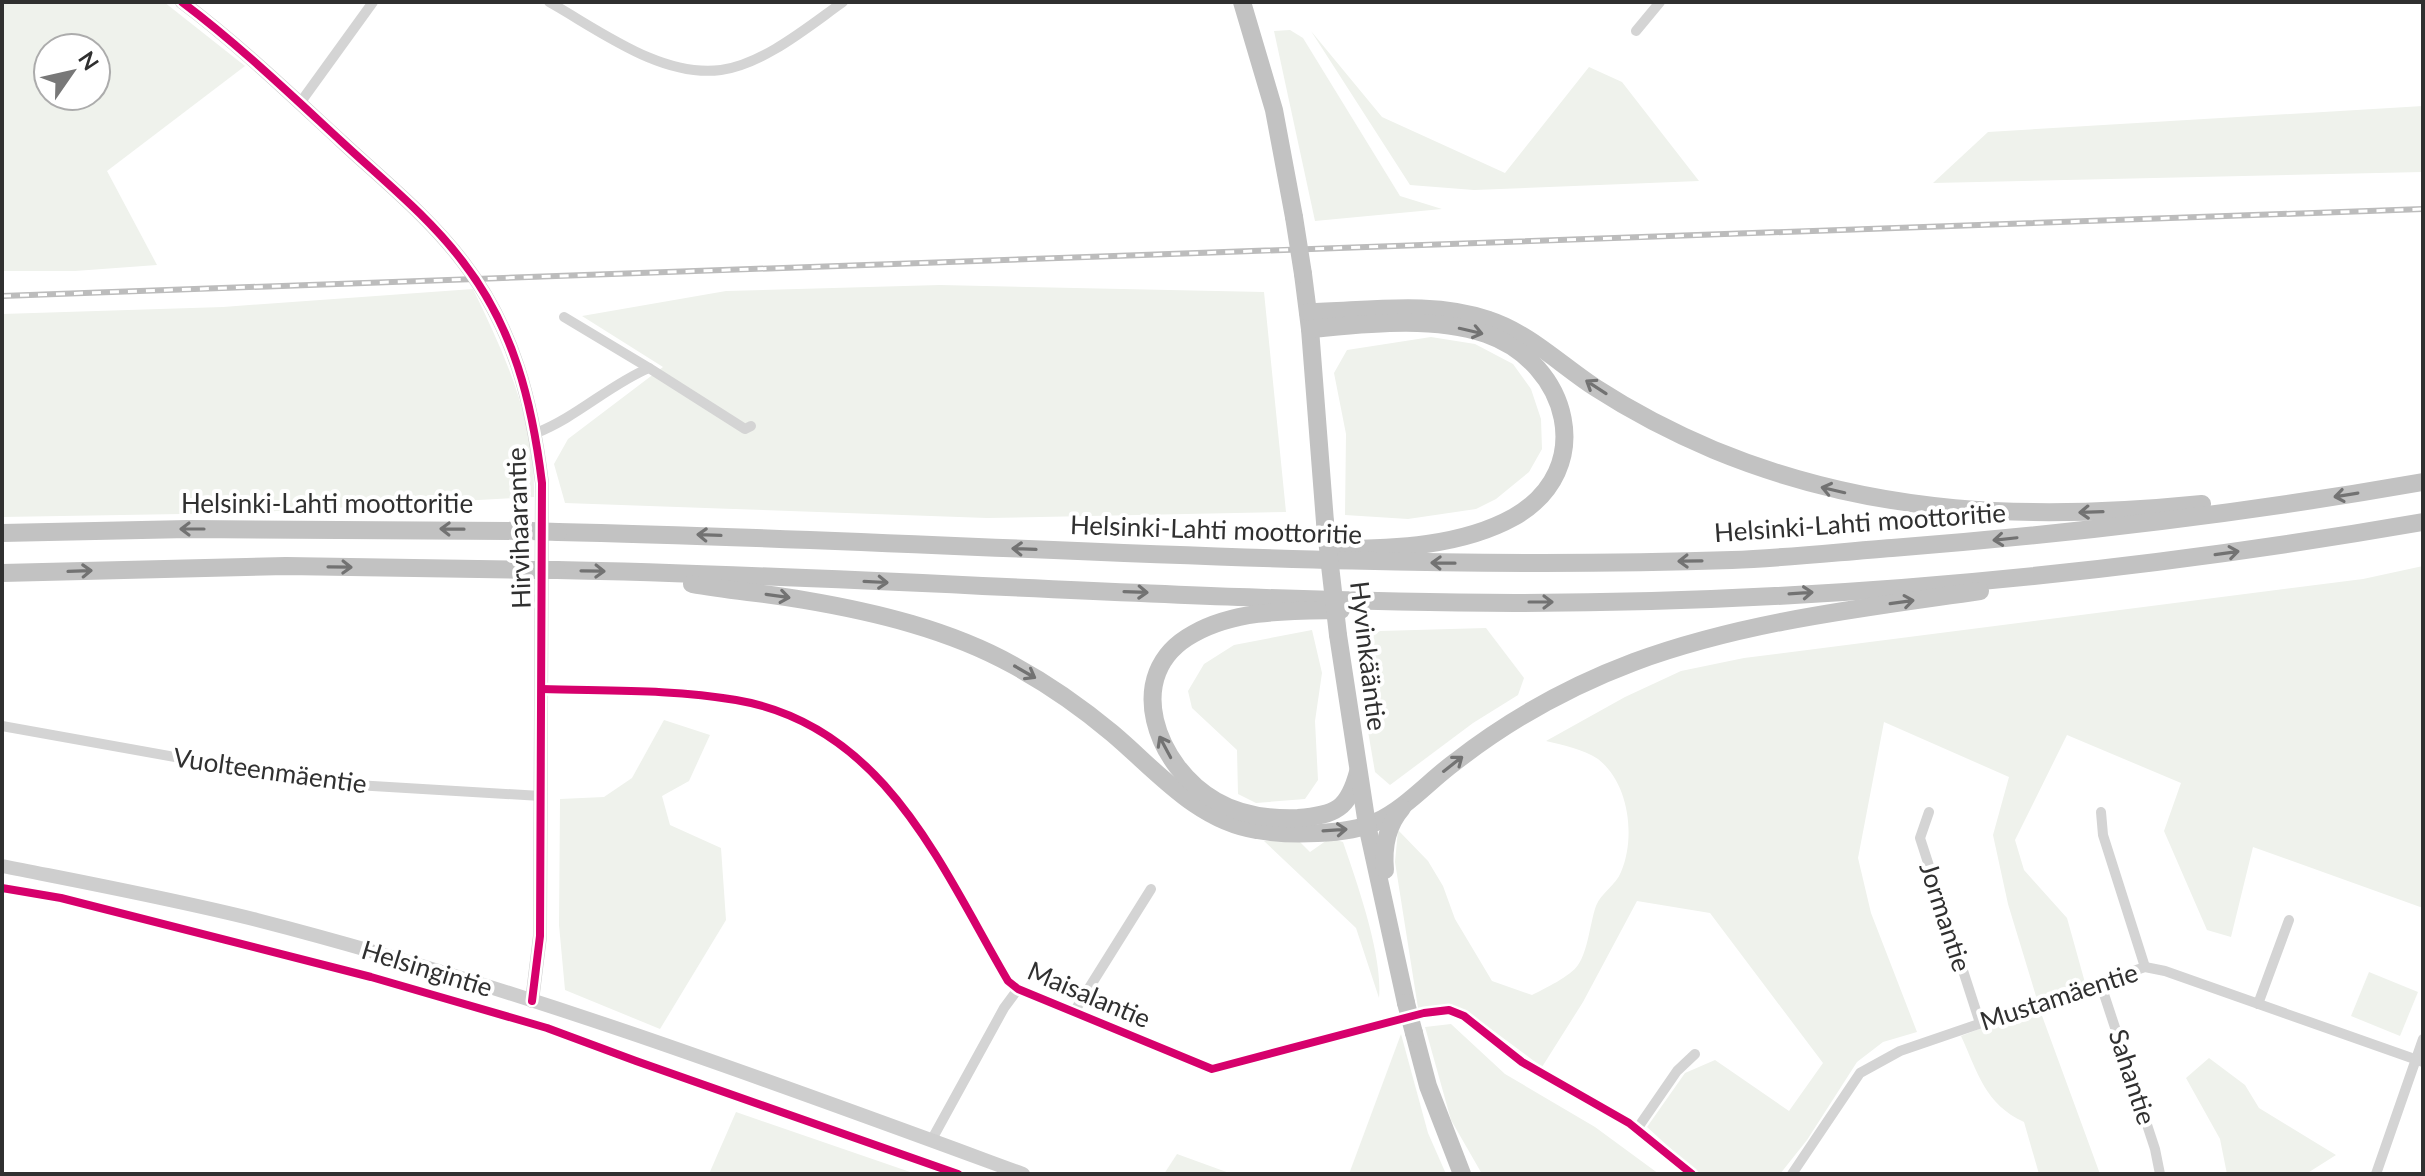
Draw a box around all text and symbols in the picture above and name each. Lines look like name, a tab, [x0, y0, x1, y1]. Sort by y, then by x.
north arrow	[32, 32, 112, 112]
text: N	[73, 46, 105, 75]
one-way arrow	[1458, 324, 1484, 339]
one-way arrow	[1585, 379, 1607, 396]
street label: Hirvihaarantie	[499, 447, 537, 609]
one-way arrow	[1821, 481, 1847, 496]
street label: Helsinki-Lahti moottoritie	[181, 487, 473, 519]
one-way arrow	[2334, 488, 2359, 503]
street label: Helsinki-Lahti moottoritie	[1713, 496, 2007, 548]
one-way arrow	[2078, 505, 2105, 520]
street label: Helsinki-Lahti moottoritie	[1069, 508, 1363, 550]
one-way arrow	[179, 521, 206, 537]
one-way arrow	[439, 522, 466, 537]
one-way arrow	[696, 528, 723, 543]
one-way arrow	[1992, 531, 2019, 546]
one-way arrow	[1011, 542, 1038, 557]
one-way arrow	[2214, 545, 2239, 560]
one-way arrow	[1677, 553, 1704, 569]
one-way arrow	[1430, 555, 1457, 571]
one-way arrow	[326, 559, 353, 575]
one-way arrow	[66, 563, 93, 579]
one-way arrow	[579, 563, 606, 579]
one-way arrow	[862, 574, 889, 589]
street label: Hyvinkääntie	[1344, 579, 1394, 732]
one-way arrow	[1122, 585, 1149, 600]
one-way arrow	[1787, 585, 1814, 600]
one-way arrow	[765, 589, 790, 604]
one-way arrow	[1889, 594, 1914, 609]
one-way arrow	[1527, 595, 1554, 610]
one-way arrow	[1013, 664, 1036, 680]
one-way arrow	[1156, 736, 1172, 759]
street label: Vuolteenmäentie	[171, 741, 369, 799]
one-way arrow	[1442, 755, 1463, 772]
one-way arrow	[1321, 822, 1348, 837]
street label: Jormantie	[1913, 858, 1979, 975]
street label: Helsingintie	[358, 933, 497, 1003]
street label: Maisalantie	[1023, 954, 1156, 1034]
street label: Mustamäentie	[1976, 955, 2142, 1037]
street label: Sahantie	[2103, 1025, 2163, 1128]

